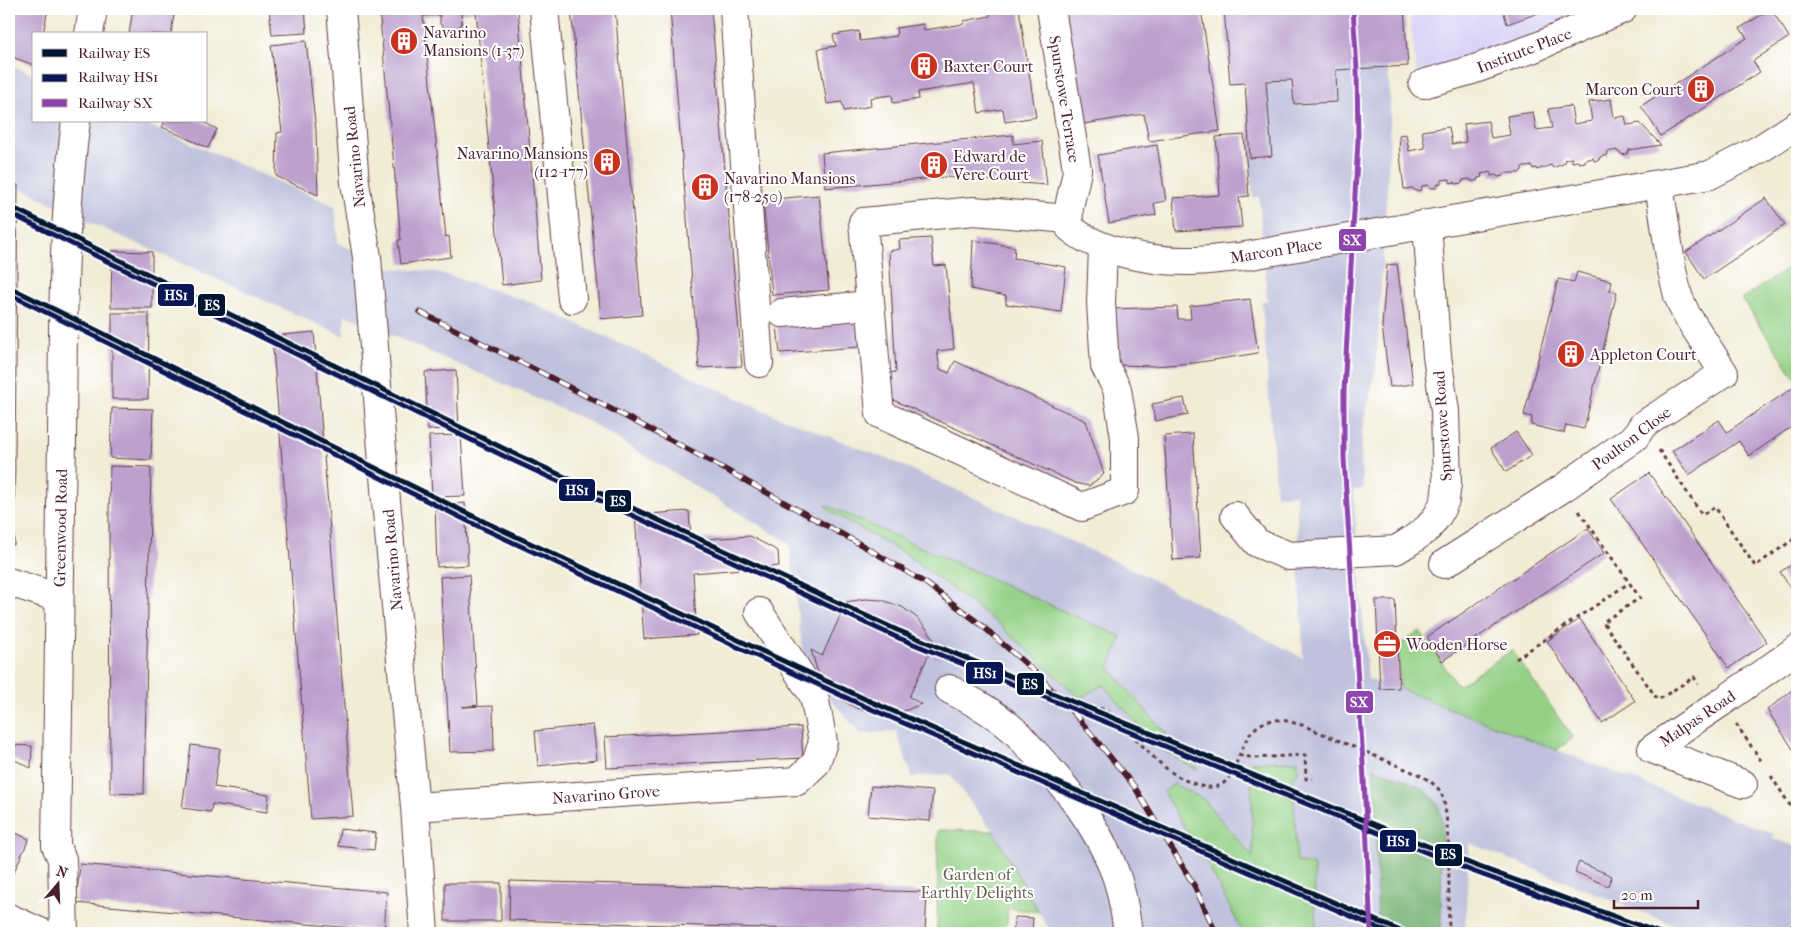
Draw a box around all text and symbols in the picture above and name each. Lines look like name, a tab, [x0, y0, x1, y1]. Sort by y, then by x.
place label: Navarino Mansions (1-37)	[423, 23, 525, 60]
street label: Institute Place	[1474, 24, 1574, 77]
building icon: Navarino Mansions (1-37)	[389, 26, 419, 56]
legend	[32, 32, 208, 122]
street label: Spurstowe Terrace	[1045, 34, 1084, 164]
text: Railway ES	[78, 44, 151, 62]
building icon: Baxter Court	[909, 51, 939, 81]
place label: Baxter Court	[943, 57, 1034, 76]
text: Railway HS1	[78, 68, 158, 86]
building icon: Marcon Court	[1686, 74, 1716, 104]
place label: Marcon Court	[1585, 80, 1682, 99]
text: Railway SX	[78, 94, 153, 112]
street label: Navarino Road	[340, 105, 369, 209]
place label: Navarino Mansions (112-177)	[457, 144, 588, 181]
building icon: Navarino Mansions (112-177)	[592, 147, 622, 177]
place label: Edward de Vere Court	[952, 147, 1029, 184]
building icon: Edward de Vere Court	[919, 150, 949, 180]
place label: Navarino Mansions (178-250)	[724, 169, 856, 206]
building icon: Navarino Mansions (178-250)	[690, 172, 720, 202]
line badge: SX	[1338, 228, 1367, 252]
text: SX	[1343, 232, 1362, 249]
street label: Marcon Place	[1229, 234, 1324, 267]
line badge: HS1	[157, 283, 195, 307]
text: HS1	[164, 287, 188, 304]
line badge: ES	[197, 293, 226, 317]
text: ES	[204, 297, 220, 314]
building icon: Appleton Court	[1556, 339, 1586, 369]
place label: Appleton Court	[1589, 345, 1697, 364]
street label: Spurstowe Road	[1429, 370, 1456, 482]
street label: Poulton Close	[1588, 402, 1675, 474]
street label: Greenwood Road	[50, 468, 71, 587]
line badge: HS1	[558, 478, 596, 502]
text: HS1	[565, 482, 589, 499]
line badge: ES	[604, 489, 632, 513]
text: ES	[610, 493, 626, 510]
street label: Navarino Road	[379, 508, 406, 612]
office icon: Wooden Horse	[1372, 629, 1402, 659]
place label: Wooden Horse	[1405, 635, 1507, 654]
line badge: HS1	[965, 661, 1004, 685]
text: HS1	[973, 665, 997, 682]
line badge: ES	[1016, 672, 1045, 696]
text: ES	[1022, 676, 1038, 693]
street label: Malpas Road	[1656, 686, 1739, 751]
line badge: SX	[1345, 690, 1374, 714]
text: SX	[1350, 694, 1369, 711]
street label: Navarino Grove	[552, 781, 661, 808]
line badge: HS1	[1379, 829, 1417, 853]
text: HS1	[1386, 833, 1410, 850]
line badge: ES	[1434, 843, 1463, 867]
text: ES	[1440, 846, 1456, 863]
north arrow	[32, 860, 82, 910]
text: N	[54, 862, 70, 882]
park label: Garden of Earthly Delights	[921, 865, 1034, 902]
scale bar	[1614, 877, 1697, 909]
text: 20 m	[1621, 886, 1653, 904]

